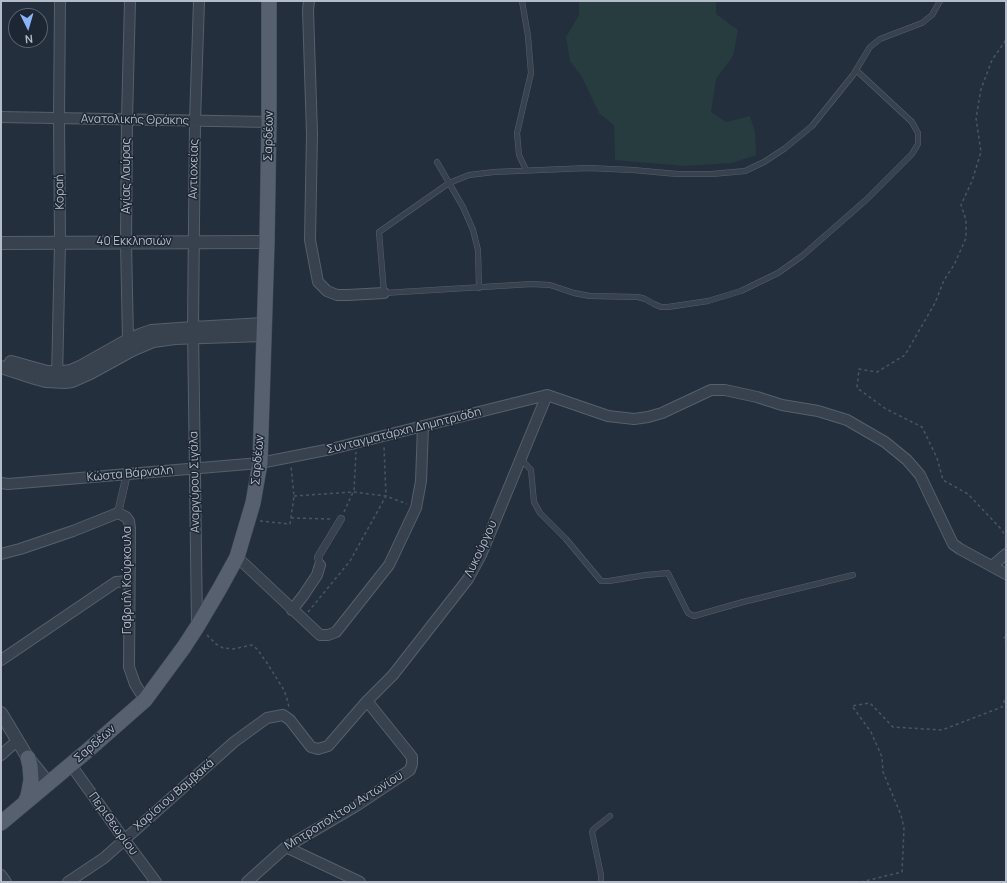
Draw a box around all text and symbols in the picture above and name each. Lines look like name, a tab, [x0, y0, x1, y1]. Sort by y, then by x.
north arrow	[8, 8, 48, 48]
text: N	[24, 32, 34, 47]
street label: Σαρδέων	[261, 111, 277, 161]
street label: Ανατολικής Θράκης	[81, 112, 189, 128]
street label: Αγίας Λαύρας	[120, 138, 134, 214]
street label: Αντιοχείας	[186, 139, 202, 199]
street label: Κοραή	[52, 174, 68, 210]
street label: 40 Εκκλησιών	[96, 235, 172, 249]
street label: Συνταγματάρχη Δημητριάδη	[325, 405, 483, 457]
street label: Αναργύρου Σιγάλα	[187, 431, 203, 533]
street label: Σαρδέων	[249, 434, 267, 486]
street label: Κώστα Βάρναλη	[86, 463, 174, 485]
street label: Λυκούργου	[462, 518, 500, 580]
street label: Γαβριήλ Κούρκουλα	[121, 526, 135, 634]
street label: Σαρδέων	[71, 722, 119, 766]
street label: Χαρίσιου Βαμβακά	[131, 756, 217, 834]
street label: Μητροπολίτου Αντωνίου	[282, 769, 406, 853]
street label: Περιθεωρίου	[85, 790, 141, 858]

